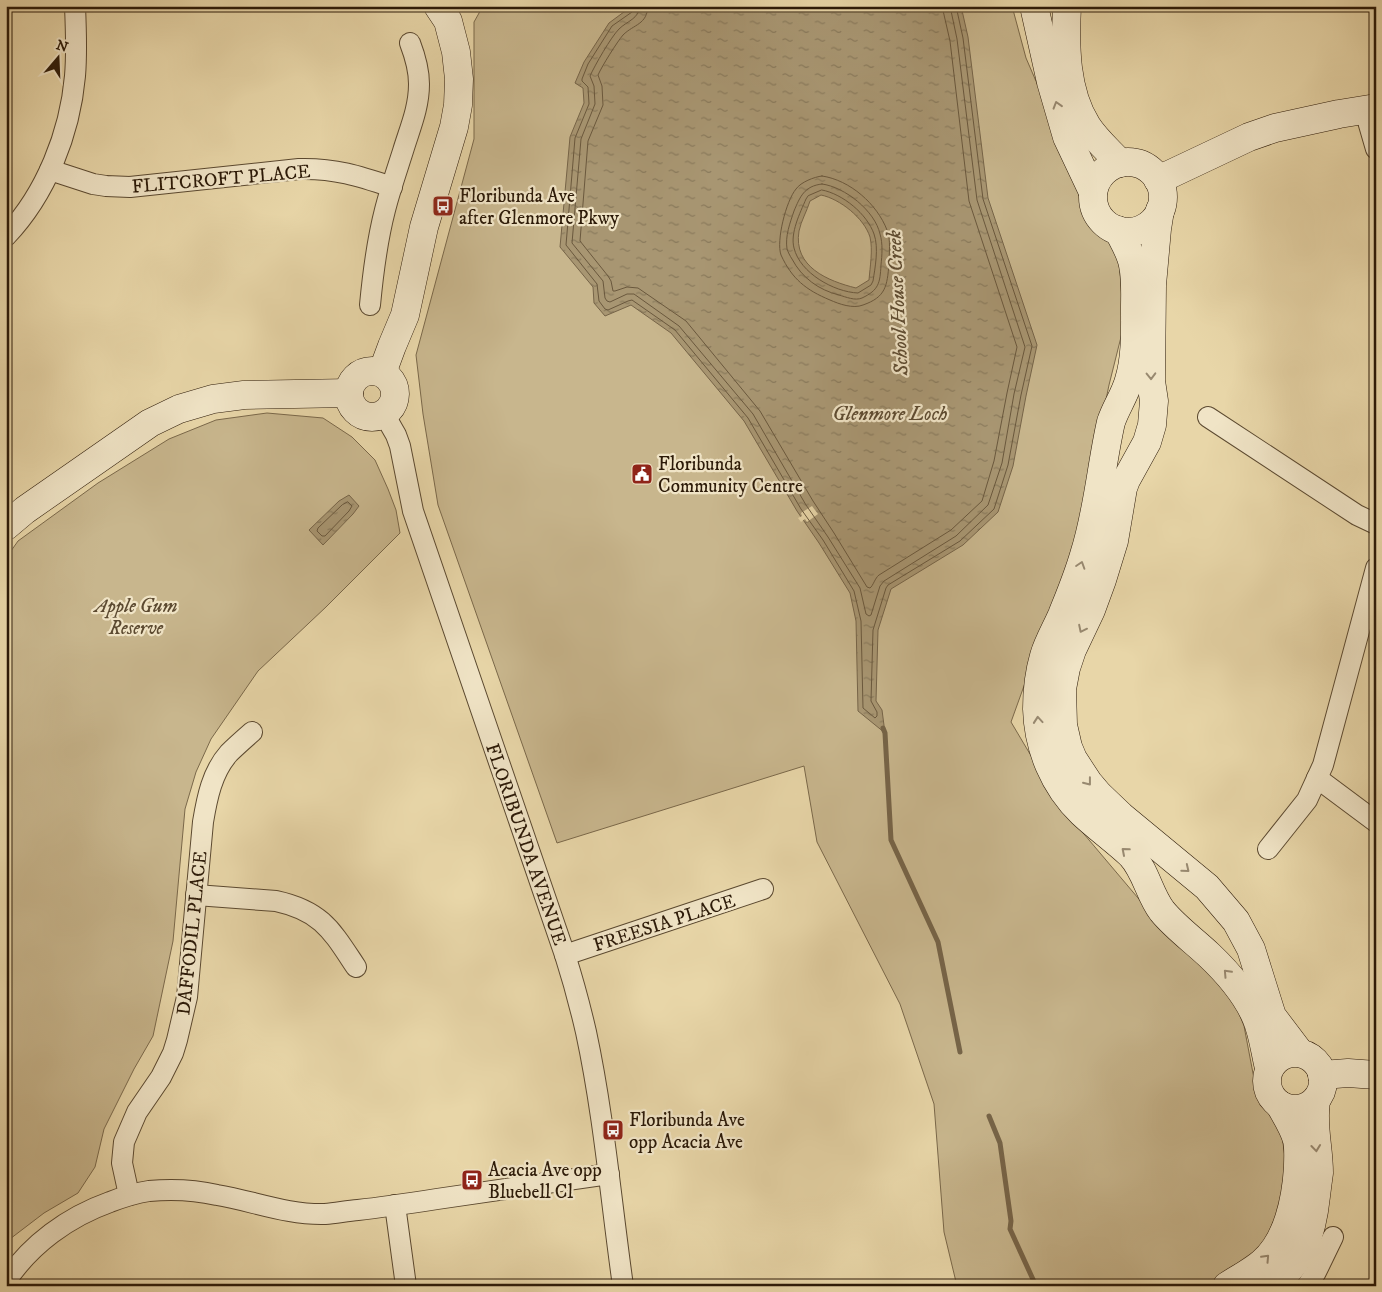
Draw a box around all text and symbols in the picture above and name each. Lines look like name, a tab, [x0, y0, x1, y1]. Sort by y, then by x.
north arrow	[32, 32, 82, 82]
text: N	[54, 36, 71, 57]
one-way arrow	[1053, 101, 1063, 109]
street label: FLITCROFT PLACE	[131, 160, 312, 199]
place label: Floribunda Ave after Glenmore Pkwy	[459, 185, 620, 230]
bus stop icon: Floribunda Ave after Glenmore Pkwy	[431, 194, 455, 218]
water label: School House Creek	[882, 229, 915, 377]
one-way arrow	[1146, 372, 1156, 380]
water label: Glenmore Loch	[833, 402, 948, 427]
place label: Floribunda Community Centre	[658, 453, 803, 498]
public building icon: Floribunda Community Centre	[630, 462, 654, 486]
one-way arrow	[1075, 561, 1085, 570]
park label: Apple Gum Reserve	[93, 595, 177, 640]
one-way arrow	[1078, 624, 1088, 633]
one-way arrow	[1033, 715, 1044, 723]
street label: FLORIBUNDA AVENUE	[480, 740, 571, 949]
one-way arrow	[1083, 776, 1091, 785]
one-way arrow	[1121, 847, 1130, 856]
street label: DAFFODIL PLACE	[172, 850, 213, 1017]
one-way arrow	[1181, 864, 1190, 873]
street label: FREESIA PLACE	[590, 890, 738, 957]
one-way arrow	[1224, 970, 1233, 979]
place label: Floribunda Ave opp Acacia Ave	[629, 1109, 745, 1154]
bus stop icon: Floribunda Ave opp Acacia Ave	[601, 1118, 625, 1142]
one-way arrow	[1310, 1144, 1321, 1152]
place label: Acacia Ave opp Bluebell Cl	[488, 1159, 602, 1204]
bus stop icon: Acacia Ave opp Bluebell Cl	[460, 1168, 484, 1192]
one-way arrow	[1260, 1254, 1269, 1263]

